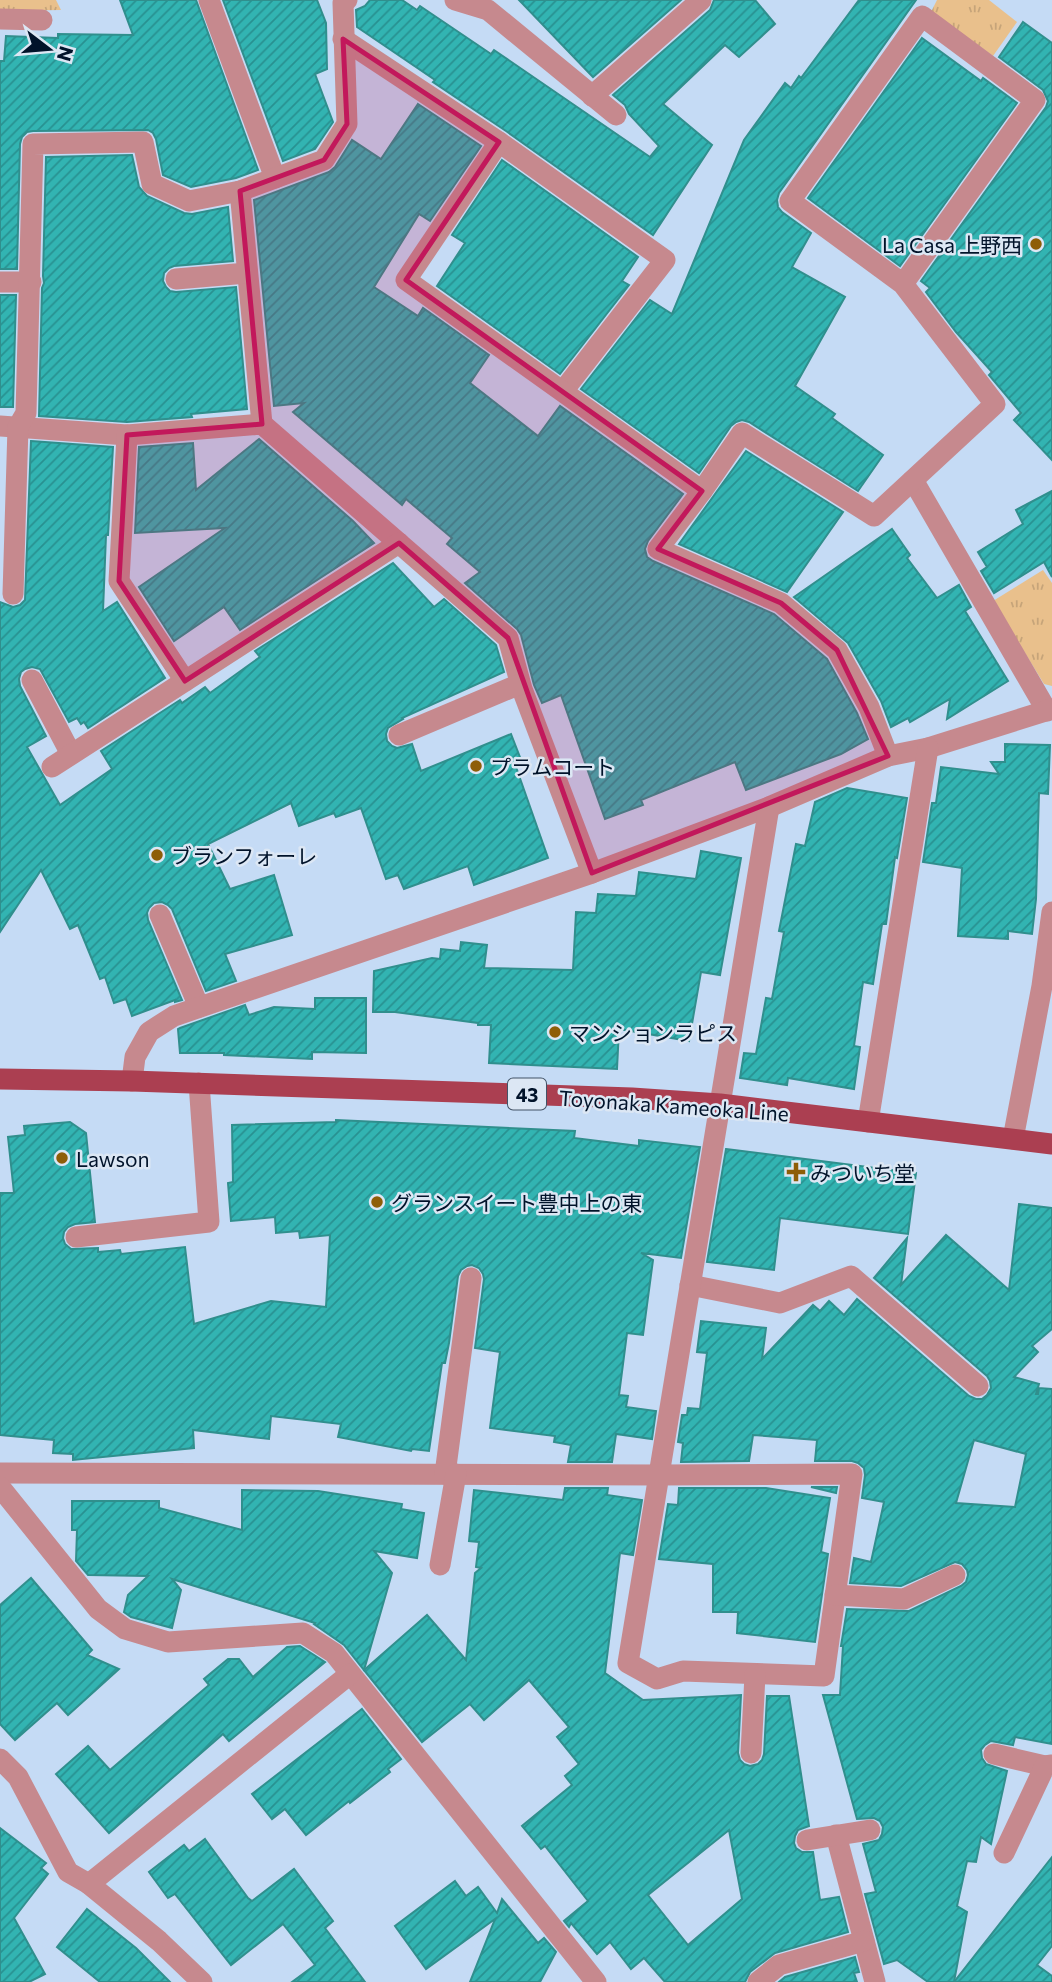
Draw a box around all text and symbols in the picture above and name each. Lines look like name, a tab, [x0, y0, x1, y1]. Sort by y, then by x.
north arrow	[14, 14, 84, 84]
text: N	[53, 44, 79, 64]
place label: La Casa 上野西	[882, 232, 1022, 257]
marker: La Casa 上野西	[1028, 236, 1044, 252]
place label: プラムコート	[490, 754, 615, 779]
marker: プラムコート	[468, 758, 484, 774]
place label: ブランフォーレ	[171, 843, 317, 868]
marker: ブランフォーレ	[149, 847, 165, 863]
place label: マンションラピス	[569, 1020, 737, 1045]
marker: マンションラピス	[547, 1024, 563, 1040]
road number: 43	[508, 1078, 546, 1110]
street label: Toyonaka Kameoka Line	[558, 1084, 790, 1126]
place label: Lawson	[76, 1146, 150, 1171]
marker: Lawson	[54, 1150, 70, 1166]
place label: みついち堂	[810, 1160, 915, 1185]
marker: みついち堂	[788, 1164, 804, 1180]
place label: グランスイート豊中上の東	[391, 1190, 643, 1215]
marker: グランスイート豊中上の東	[369, 1194, 385, 1210]

